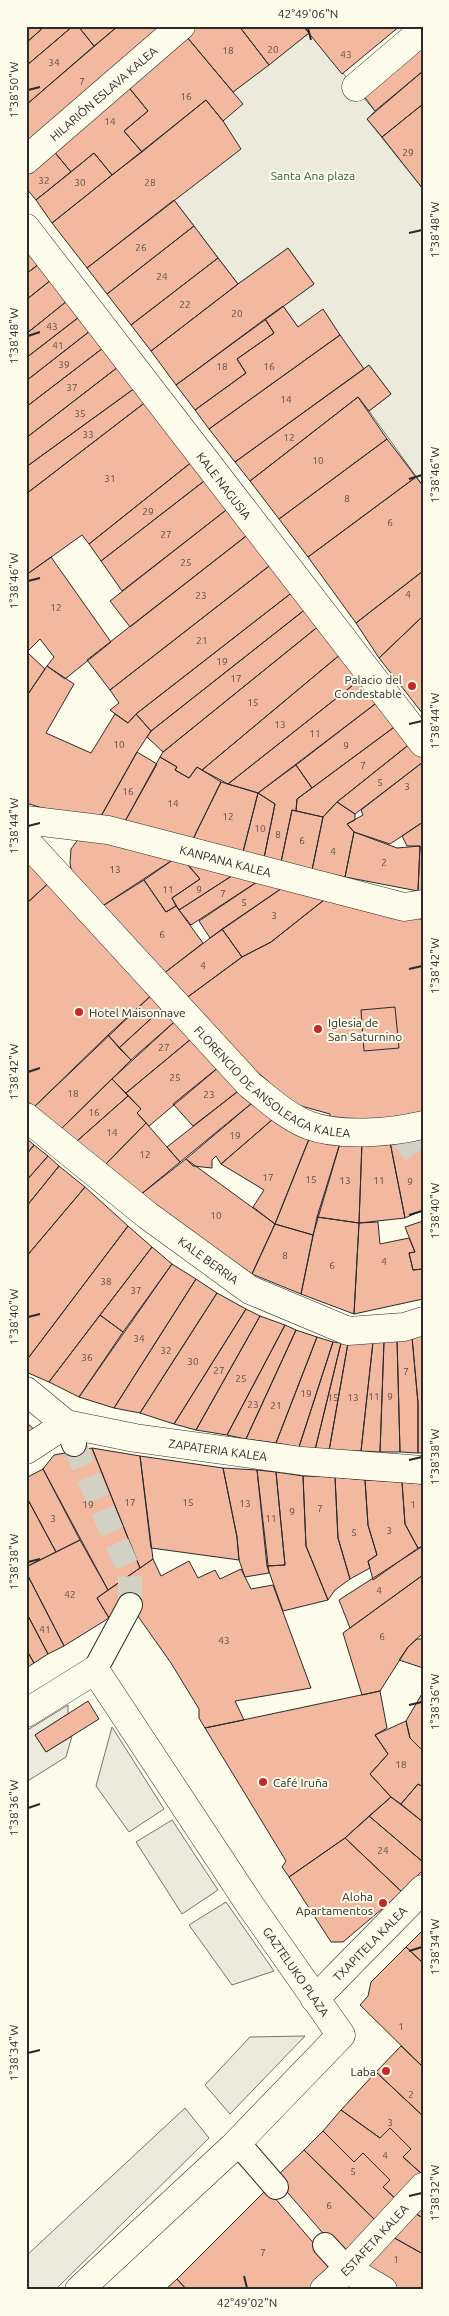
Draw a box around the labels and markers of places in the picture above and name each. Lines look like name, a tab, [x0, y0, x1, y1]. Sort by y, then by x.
place label: Palacio del Condestable	[334, 673, 402, 700]
marker: Palacio del Condestable	[406, 680, 418, 692]
marker: Hotel Maisonnave	[73, 1006, 85, 1018]
place label: Hotel Maisonnave	[89, 1006, 186, 1019]
place label: Iglesia de San Saturnino	[328, 1016, 402, 1043]
marker: Iglesia de San Saturnino	[312, 1023, 324, 1035]
marker: Café Iruña	[257, 1776, 269, 1788]
place label: Café Iruña	[273, 1776, 328, 1789]
place label: Aloha Apartamentos	[296, 1890, 373, 1917]
marker: Aloha Apartamentos	[377, 1897, 389, 1909]
place label: Laba	[351, 2065, 376, 2078]
marker: Laba	[380, 2065, 392, 2077]

